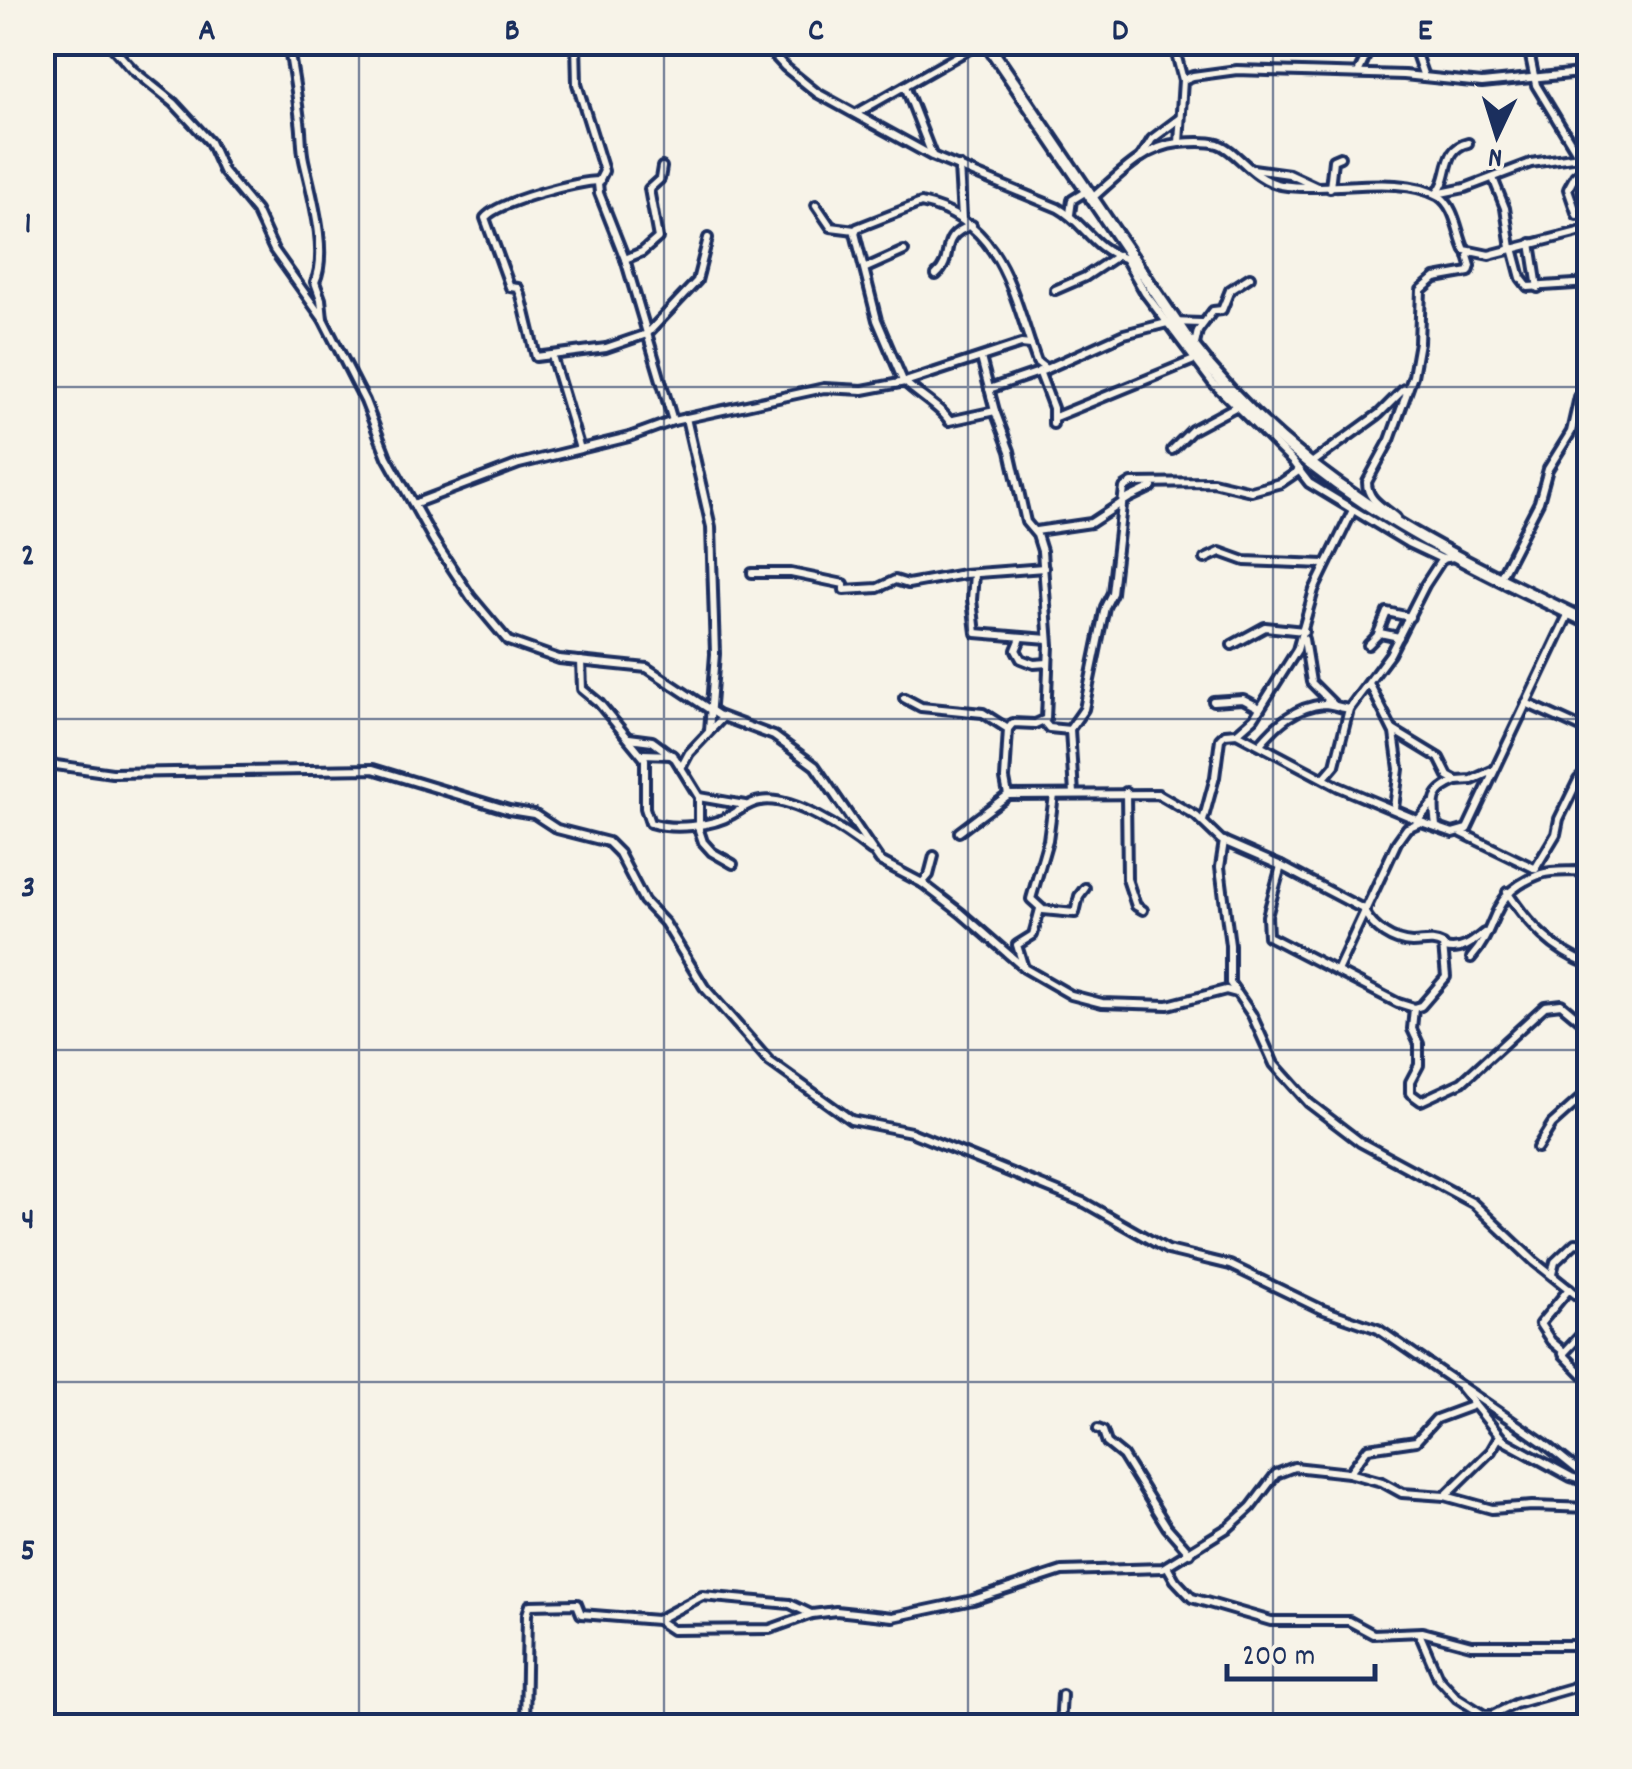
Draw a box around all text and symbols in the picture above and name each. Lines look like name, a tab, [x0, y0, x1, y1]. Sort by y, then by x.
text: A	[198, 10, 216, 56]
text: B	[504, 10, 520, 56]
text: C	[808, 10, 824, 56]
text: D	[1112, 10, 1129, 56]
text: E	[1418, 10, 1433, 56]
north arrow	[1447, 85, 1547, 185]
text: N	[1487, 135, 1504, 175]
text: 1	[24, 203, 32, 249]
text: 2	[21, 535, 35, 581]
text: 3	[21, 867, 35, 913]
text: 4	[21, 1199, 35, 1245]
text: 5	[21, 1530, 35, 1576]
scale bar	[1227, 1619, 1374, 1681]
text: 200 m	[1242, 1637, 1315, 1680]

